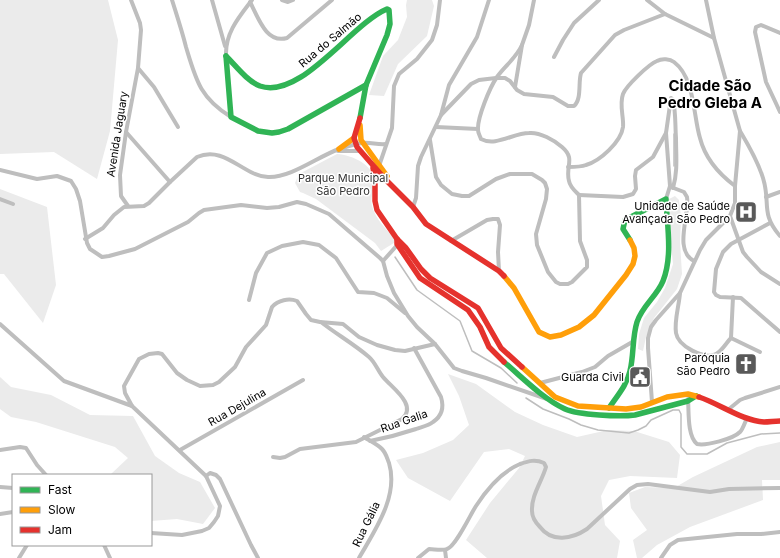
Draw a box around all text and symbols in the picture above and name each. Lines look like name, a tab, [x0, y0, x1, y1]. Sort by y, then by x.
street label: Rua do Salmão	[296, 9, 365, 70]
district label: Cidade São Pedro Gleba A	[658, 76, 762, 112]
street label: Avenida Jaguary	[103, 90, 131, 178]
park label: Parque Municipal São Pedro	[298, 171, 388, 198]
place label: Unidade de Saúde Avançada São Pedro	[622, 199, 730, 226]
hospital icon: Unidade de Saúde Avançada São Pedro	[733, 199, 759, 225]
place label: Paróquia São Pedro	[676, 351, 730, 378]
church icon: Paróquia São Pedro	[733, 351, 759, 377]
public building icon: Guarda Civil	[627, 364, 653, 390]
place label: Guarda Civil	[561, 370, 624, 384]
street label: Rua Dejulina	[206, 385, 268, 429]
street label: Rua Galia	[379, 406, 429, 436]
legend	[12, 474, 152, 546]
text: Fast	[48, 482, 72, 497]
street label: Rua Gália	[349, 499, 383, 549]
text: Slow	[48, 502, 76, 517]
text: Jam	[48, 522, 72, 537]

